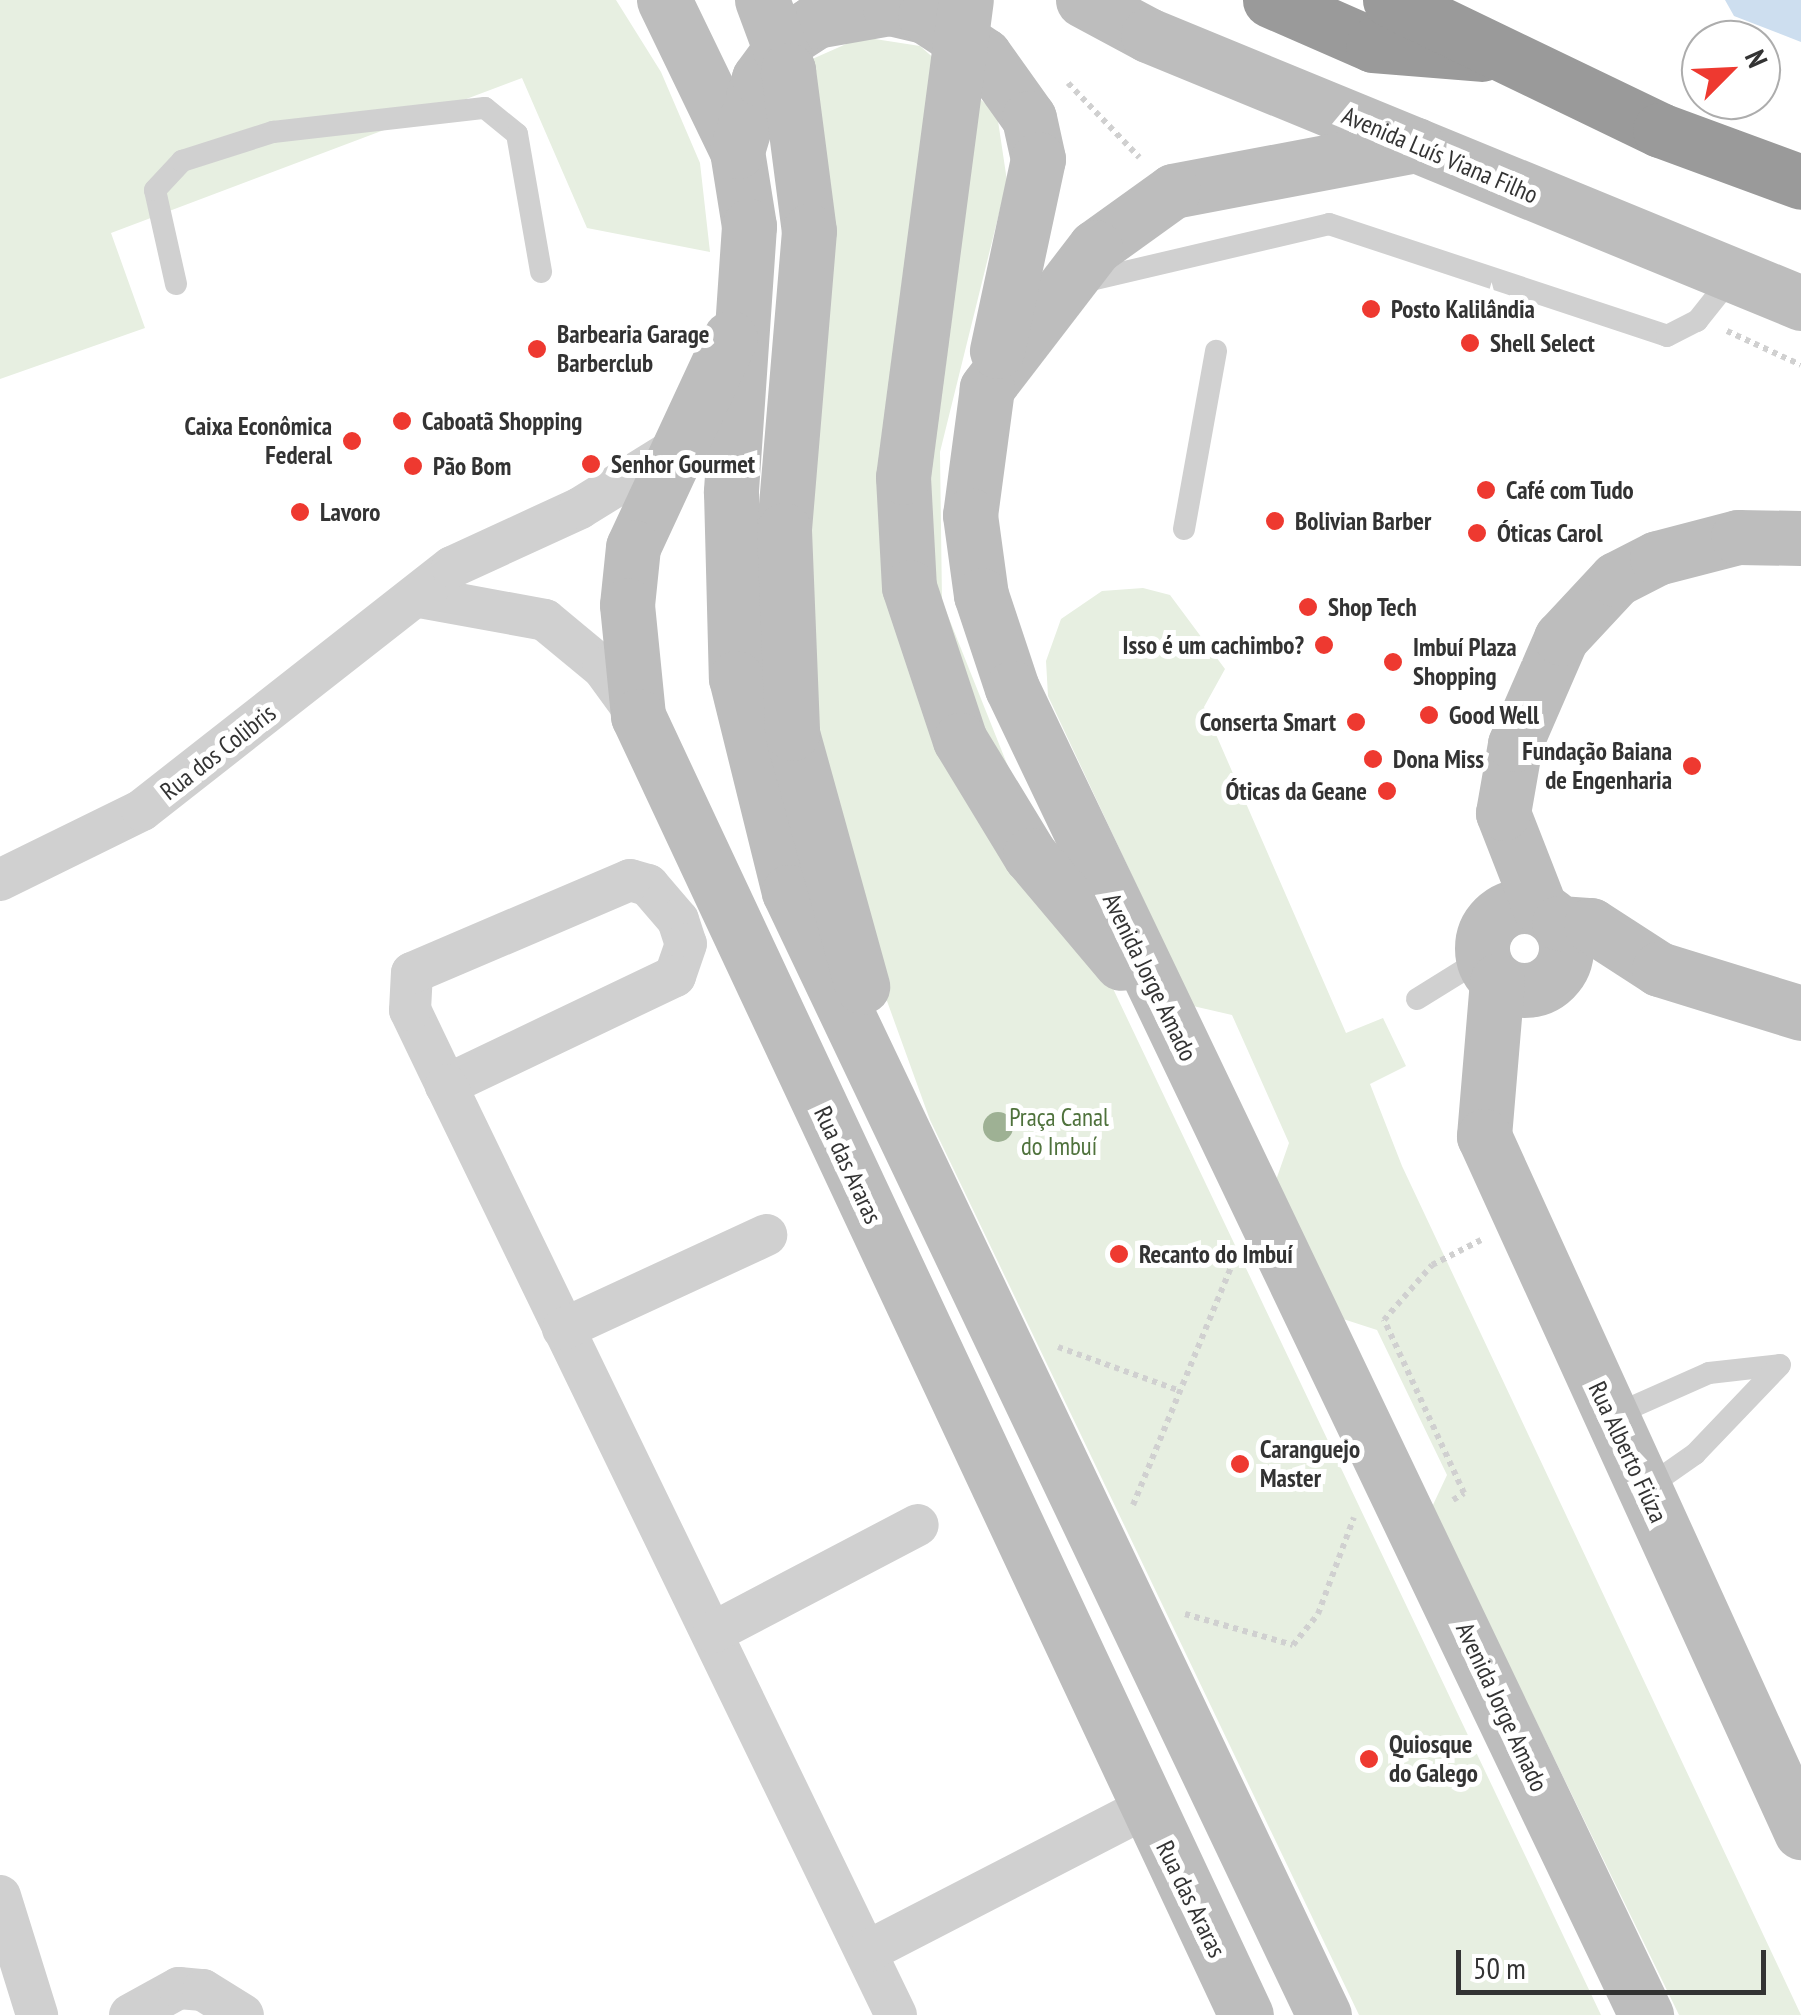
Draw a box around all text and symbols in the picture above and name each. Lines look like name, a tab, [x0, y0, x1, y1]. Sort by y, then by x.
north arrow	[1681, 20, 1781, 120]
text: N	[1737, 44, 1777, 73]
street label: Avenida Luís Viana Filho	[1337, 100, 1543, 210]
place label: Posto Kalilândia	[1391, 294, 1535, 324]
marker: Posto Kalilândia	[1360, 298, 1382, 320]
place label: Barbearia Garage Barberclub	[557, 320, 710, 379]
place label: Shell Select	[1490, 328, 1595, 358]
marker: Shell Select	[1459, 332, 1481, 354]
marker: Barbearia Garage Barberclub	[526, 338, 548, 360]
place label: Caboatã Shopping	[422, 406, 582, 436]
marker: Caboatã Shopping	[391, 410, 413, 432]
place label: Caixa Econômica Federal	[184, 412, 332, 471]
marker: Caixa Econômica Federal	[341, 430, 363, 452]
place label: Senhor Gourmet	[611, 449, 755, 479]
place label: Pão Bom	[433, 451, 511, 481]
marker: Senhor Gourmet	[580, 453, 602, 475]
marker: Pão Bom	[402, 455, 424, 477]
place label: Café com Tudo	[1506, 475, 1634, 505]
marker: Café com Tudo	[1475, 479, 1497, 501]
place label: Lavoro	[320, 497, 380, 527]
marker: Lavoro	[289, 501, 311, 523]
place label: Bolivian Barber	[1295, 506, 1431, 536]
marker: Bolivian Barber	[1264, 510, 1286, 532]
place label: Óticas Carol	[1497, 518, 1603, 548]
marker: Óticas Carol	[1466, 522, 1488, 544]
place label: Shop Tech	[1328, 592, 1418, 622]
marker: Shop Tech	[1297, 596, 1319, 618]
place label: Isso é um cachimbo?	[1123, 630, 1304, 660]
place label: Imbuí Plaza Shopping	[1413, 633, 1517, 692]
marker: Isso é um cachimbo?	[1313, 634, 1335, 656]
marker: Imbuí Plaza Shopping	[1382, 651, 1404, 673]
street label: Rua dos Colibris	[154, 698, 282, 806]
place label: Good Well	[1449, 700, 1540, 730]
marker: Good Well	[1418, 704, 1440, 726]
place label: Conserta Smart	[1200, 707, 1336, 737]
marker: Conserta Smart	[1345, 711, 1367, 733]
place label: Fundação Baiana de Engenharia	[1522, 737, 1672, 796]
place label: Dona Miss	[1393, 744, 1484, 774]
marker: Dona Miss	[1362, 748, 1384, 770]
marker: Fundação Baiana de Engenharia	[1681, 755, 1703, 777]
place label: Óticas da Geane	[1225, 776, 1367, 806]
marker: Óticas da Geane	[1376, 780, 1398, 802]
street label: Avenida Jorge Amado	[1096, 888, 1204, 1066]
street label: Rua das Araras	[808, 1101, 888, 1229]
park label: Praça Canal do Imbuí	[1009, 1103, 1109, 1162]
place label: Recanto do Imbuí	[1139, 1239, 1293, 1269]
marker: Recanto do Imbuí	[1108, 1243, 1130, 1265]
street label: Rua Alberto Fiúza	[1582, 1376, 1674, 1528]
place label: Caranguejo Master	[1260, 1435, 1360, 1494]
marker: Caranguejo Master	[1229, 1453, 1251, 1475]
street label: Avenida Jorge Amado	[1450, 1618, 1554, 1796]
place label: Quiosque do Galego	[1389, 1730, 1478, 1789]
marker: Quiosque do Galego	[1358, 1748, 1380, 1770]
street label: Rua das Araras	[1150, 1835, 1232, 1963]
scale bar	[1461, 1930, 1771, 1992]
text: 50 m	[1473, 1948, 1526, 1987]

